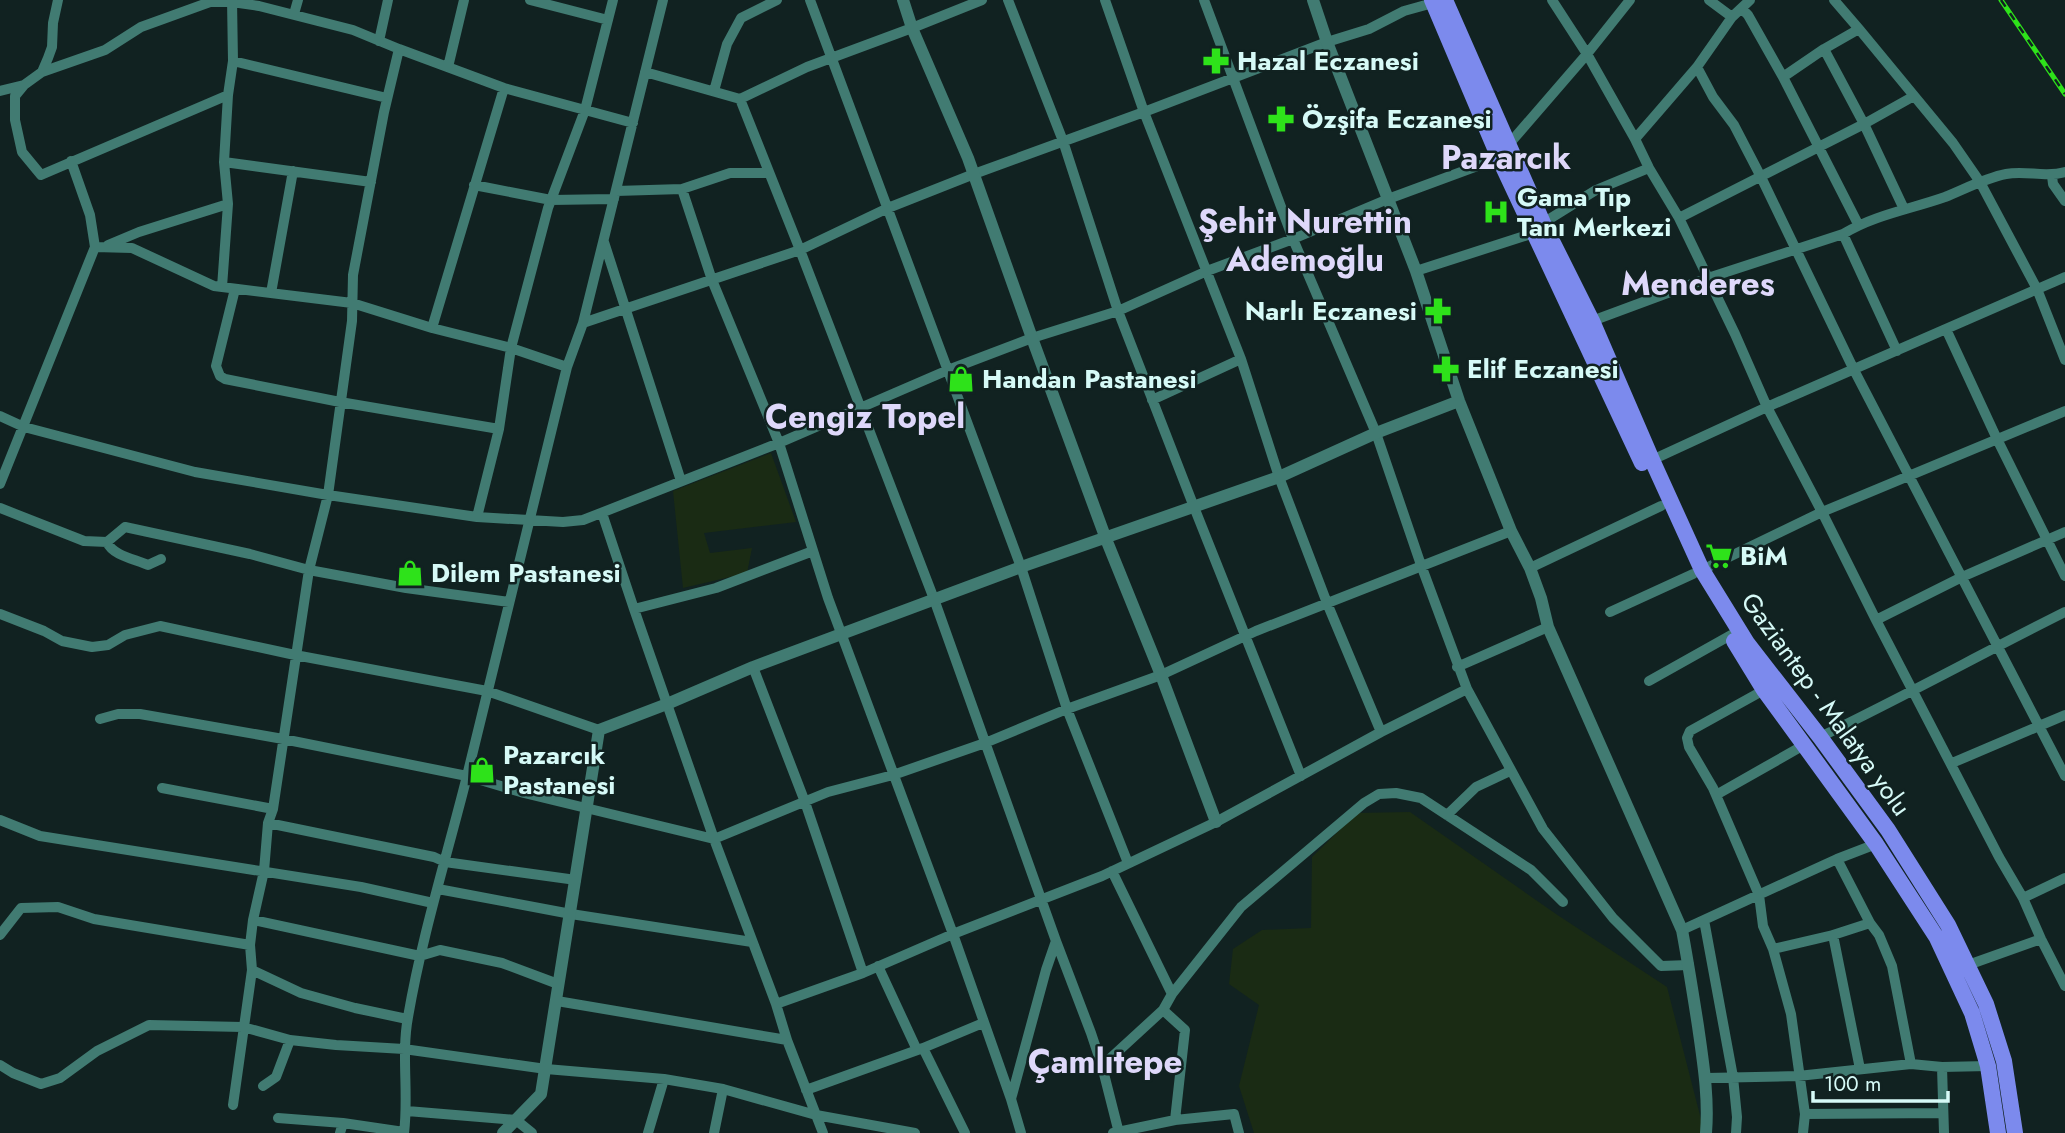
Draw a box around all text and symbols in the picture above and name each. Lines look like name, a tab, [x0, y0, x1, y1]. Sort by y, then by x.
place label: Hazal Eczanesi	[1237, 42, 1419, 80]
pharmacy icon: Hazal Eczanesi	[1201, 46, 1231, 76]
place label: Özşifa Eczanesi	[1302, 100, 1492, 138]
pharmacy icon: Özşifa Eczanesi	[1266, 104, 1296, 134]
district label: Pazarcık	[1441, 134, 1571, 181]
place label: Gama Tıp Tanı Merkezi	[1517, 178, 1672, 246]
hospital icon: Gama Tıp Tanı Merkezi	[1481, 197, 1511, 227]
district label: Şehit Nurettin Ademoğlu	[1198, 198, 1412, 283]
district label: Menderes	[1621, 260, 1775, 307]
place label: Narlı Eczanesi	[1245, 292, 1417, 330]
pharmacy icon: Narlı Eczanesi	[1423, 296, 1453, 326]
place label: Elif Eczanesi	[1467, 350, 1619, 388]
pharmacy icon: Elif Eczanesi	[1431, 354, 1461, 384]
place label: Handan Pastanesi	[982, 360, 1197, 398]
shop icon: Handan Pastanesi	[946, 364, 976, 394]
district label: Cengiz Topel	[765, 393, 965, 440]
place label: BiM	[1740, 537, 1788, 575]
supermarket icon: BiM	[1704, 541, 1734, 571]
place label: Dilem Pastanesi	[431, 554, 621, 592]
shop icon: Dilem Pastanesi	[395, 558, 425, 588]
street label: Gaziantep - Malatya yolu	[1732, 584, 1920, 824]
place label: Pazarcık Pastanesi	[503, 736, 615, 804]
shop icon: Pazarcık Pastanesi	[467, 755, 497, 785]
district label: Çamlıtepe	[1028, 1038, 1182, 1085]
scale bar	[1813, 1060, 1948, 1104]
text: 100 m	[1824, 1069, 1881, 1099]

